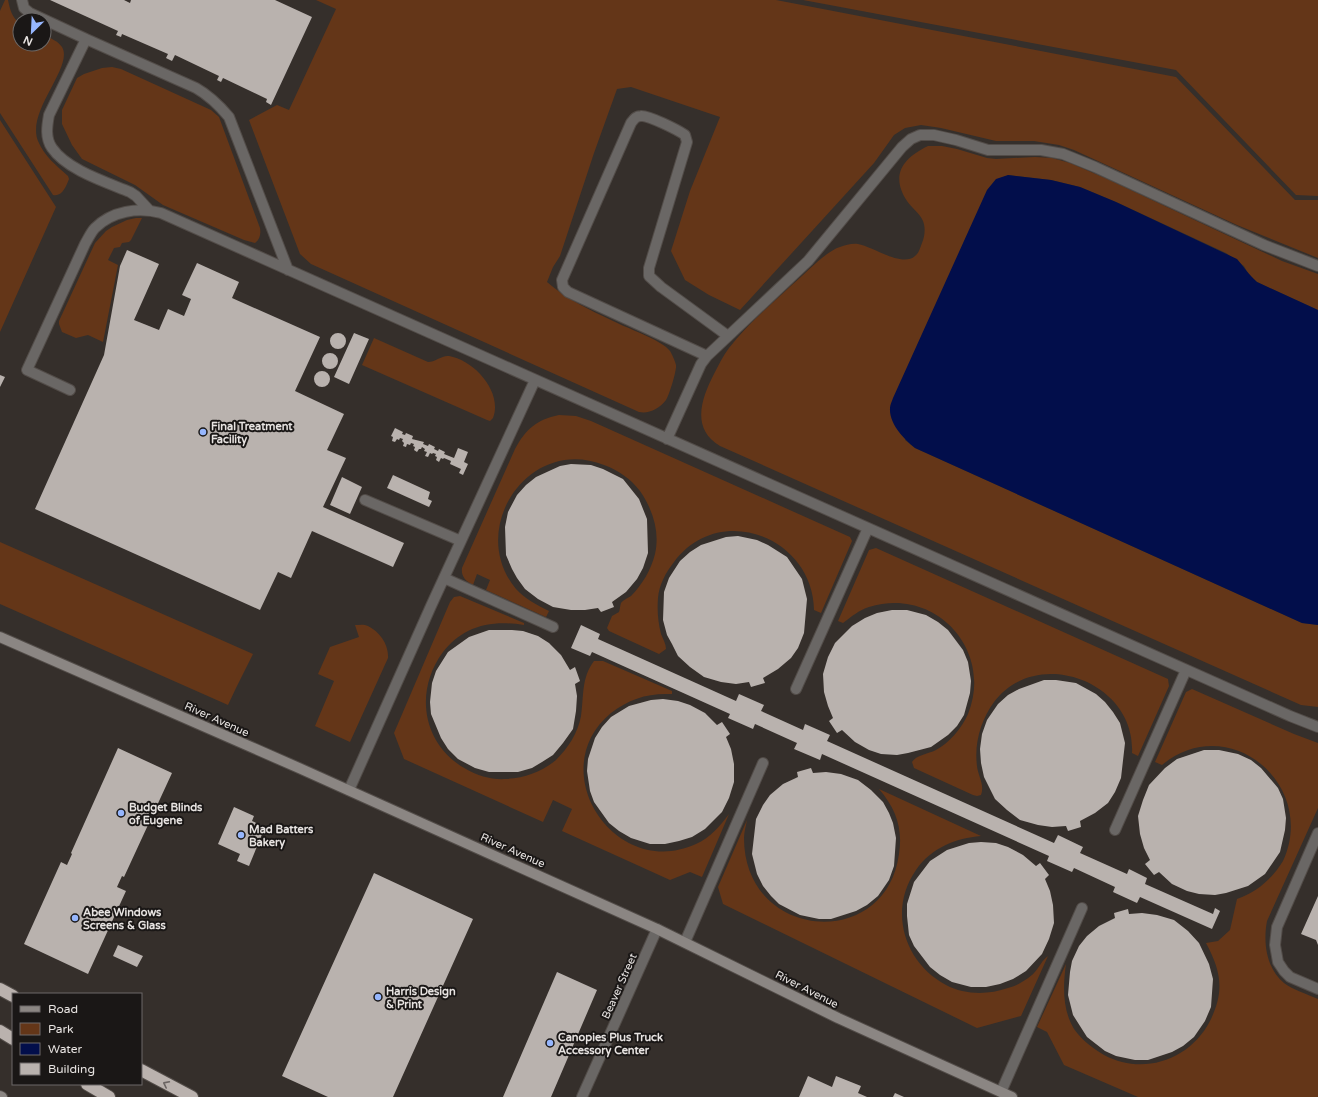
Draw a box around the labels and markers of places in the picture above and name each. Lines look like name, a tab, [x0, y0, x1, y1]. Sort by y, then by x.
place label: Final Treatment Facility	[211, 420, 293, 447]
marker: Final Treatment Facility	[198, 427, 208, 437]
place label: Budget Blinds of Eugene	[129, 801, 203, 828]
marker: Budget Blinds of Eugene	[116, 808, 126, 818]
place label: Mad Batters Bakery	[249, 823, 314, 850]
marker: Mad Batters Bakery	[236, 830, 246, 840]
place label: Abee Windows Screens & Glass	[83, 906, 166, 932]
marker: Abee Windows Screens & Glass	[70, 913, 80, 923]
place label: Harris Design & Print	[386, 985, 456, 1011]
marker: Harris Design & Print	[373, 992, 383, 1002]
place label: Canopies Plus Truck Accessory Center	[558, 1031, 663, 1058]
marker: Canopies Plus Truck Accessory Center	[545, 1038, 555, 1048]

